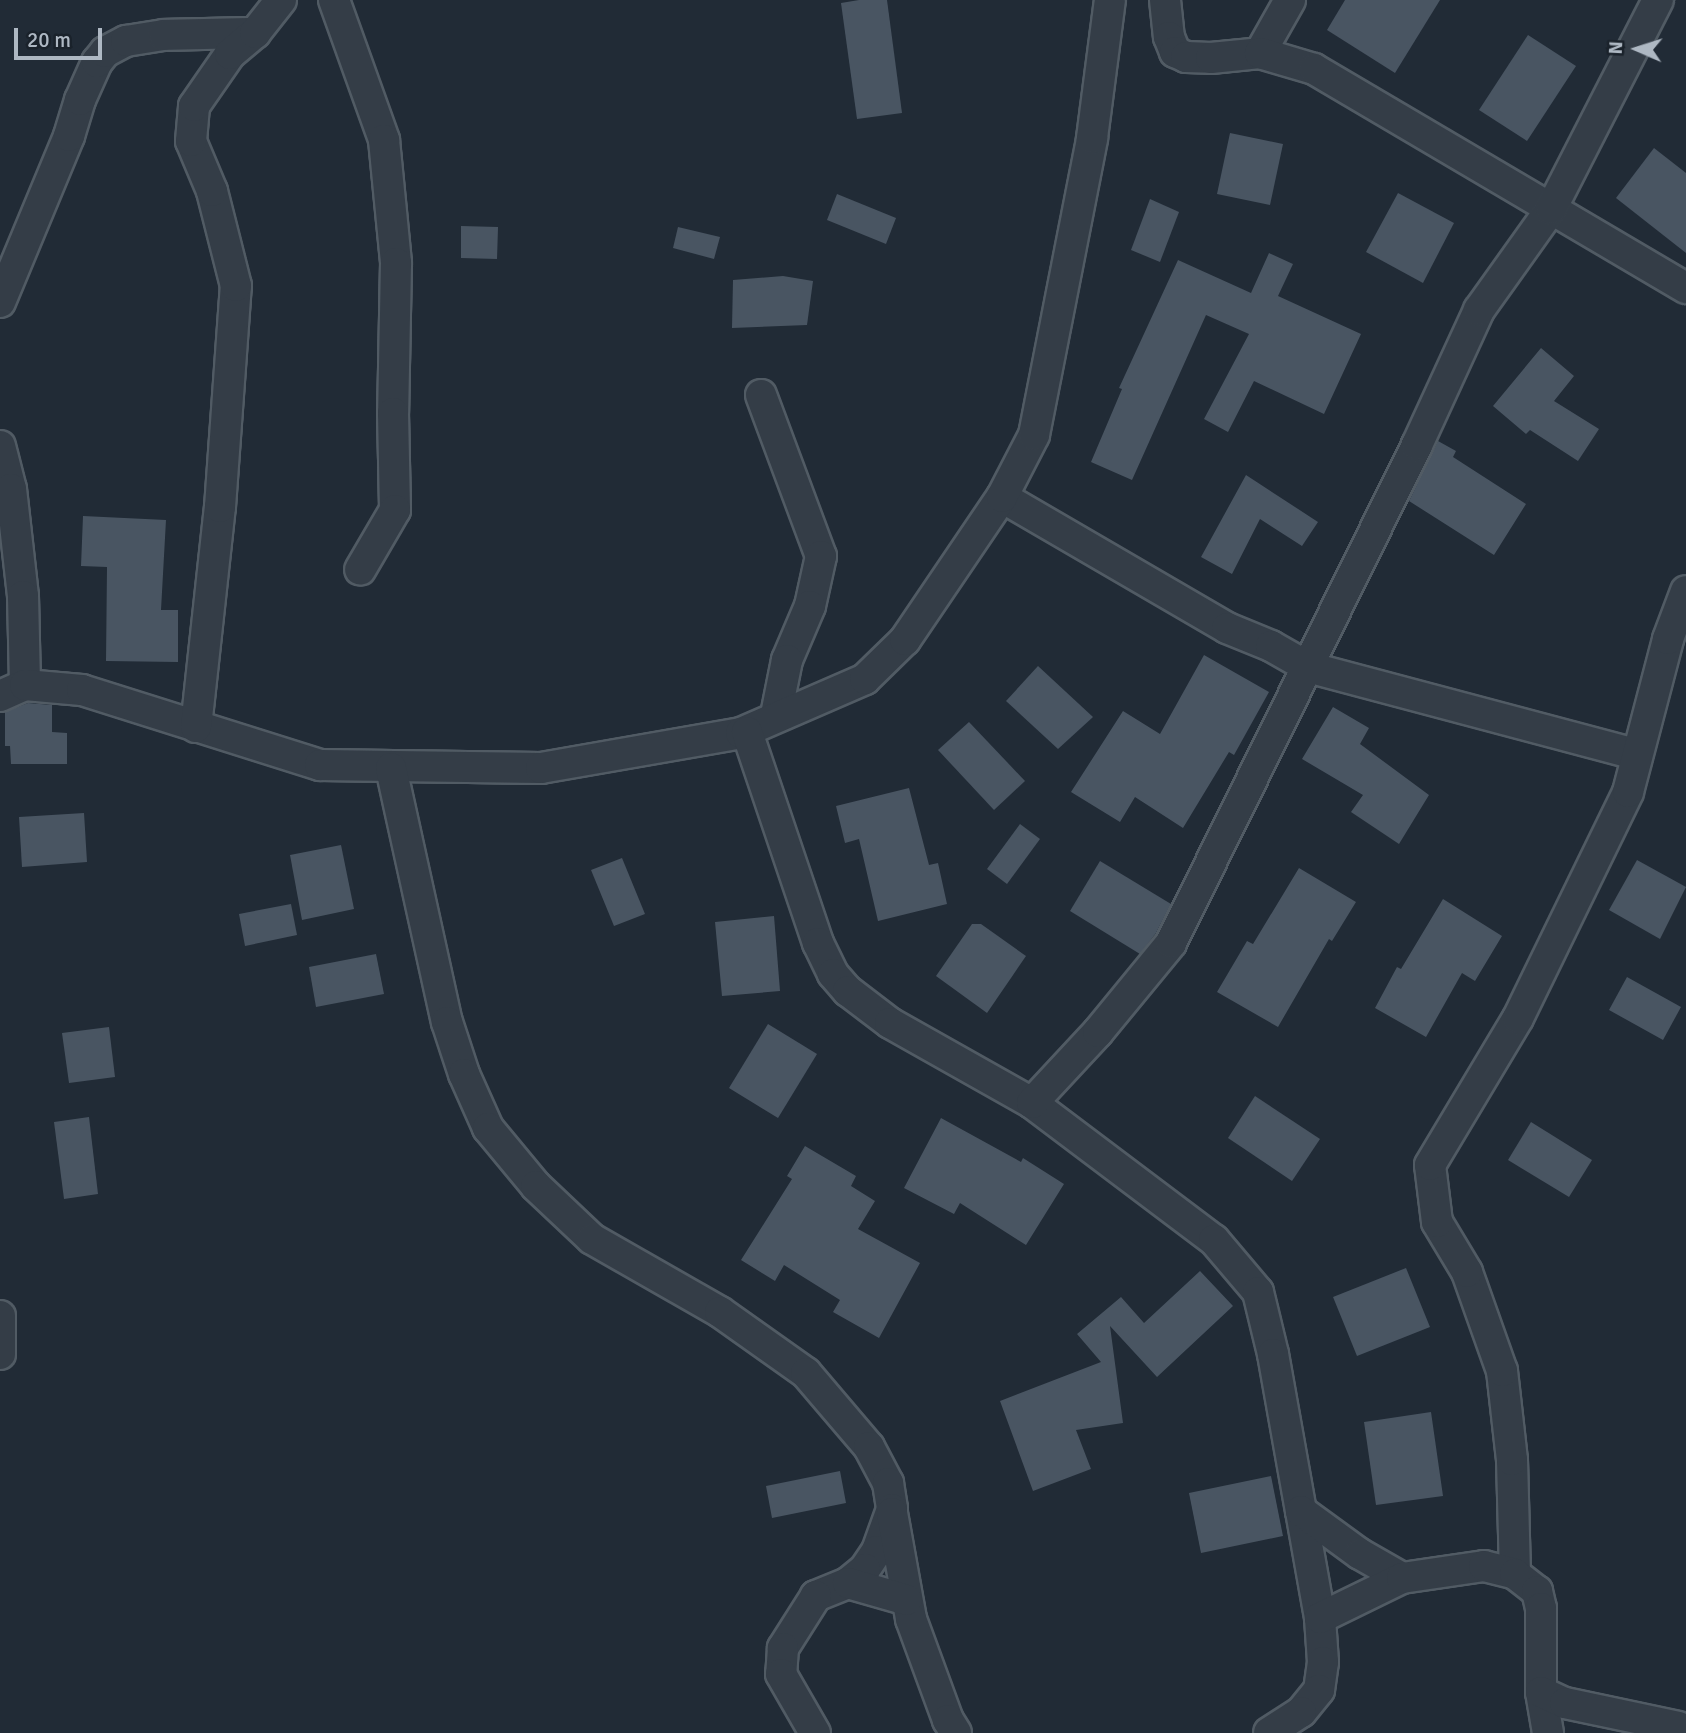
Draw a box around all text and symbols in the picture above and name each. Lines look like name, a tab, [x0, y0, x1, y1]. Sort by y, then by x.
scale bar	[18, 14, 105, 58]
north arrow	[1602, 14, 1672, 84]
text: 20 m	[27, 27, 71, 53]
text: N	[1604, 41, 1628, 55]

